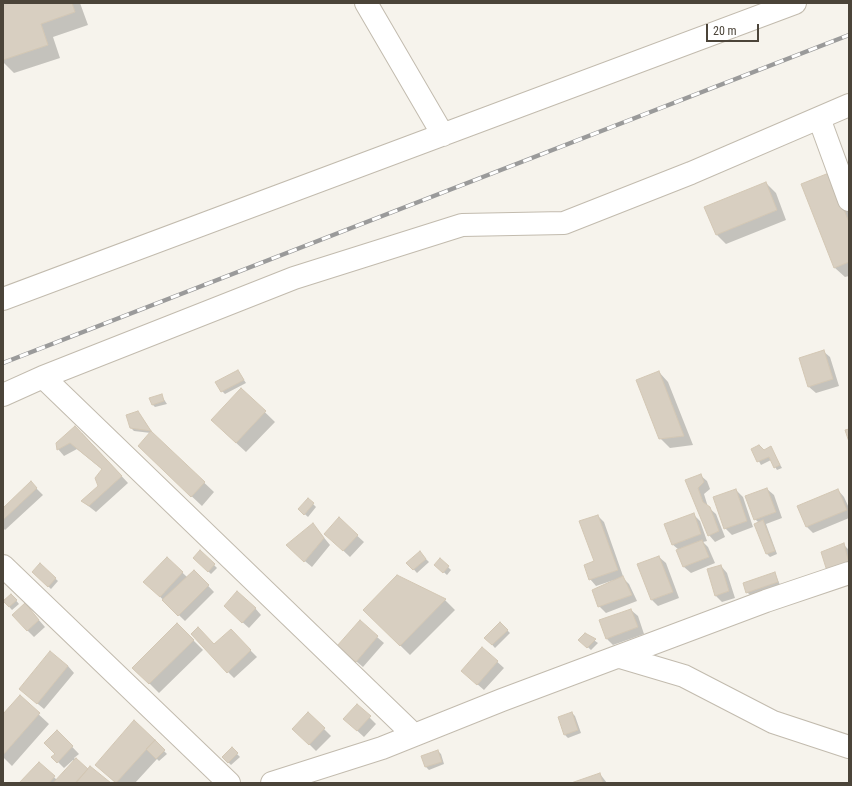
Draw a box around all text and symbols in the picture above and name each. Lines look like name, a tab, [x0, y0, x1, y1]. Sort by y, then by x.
scale bar	[708, 16, 761, 42]
text: 20 m	[713, 24, 737, 38]

